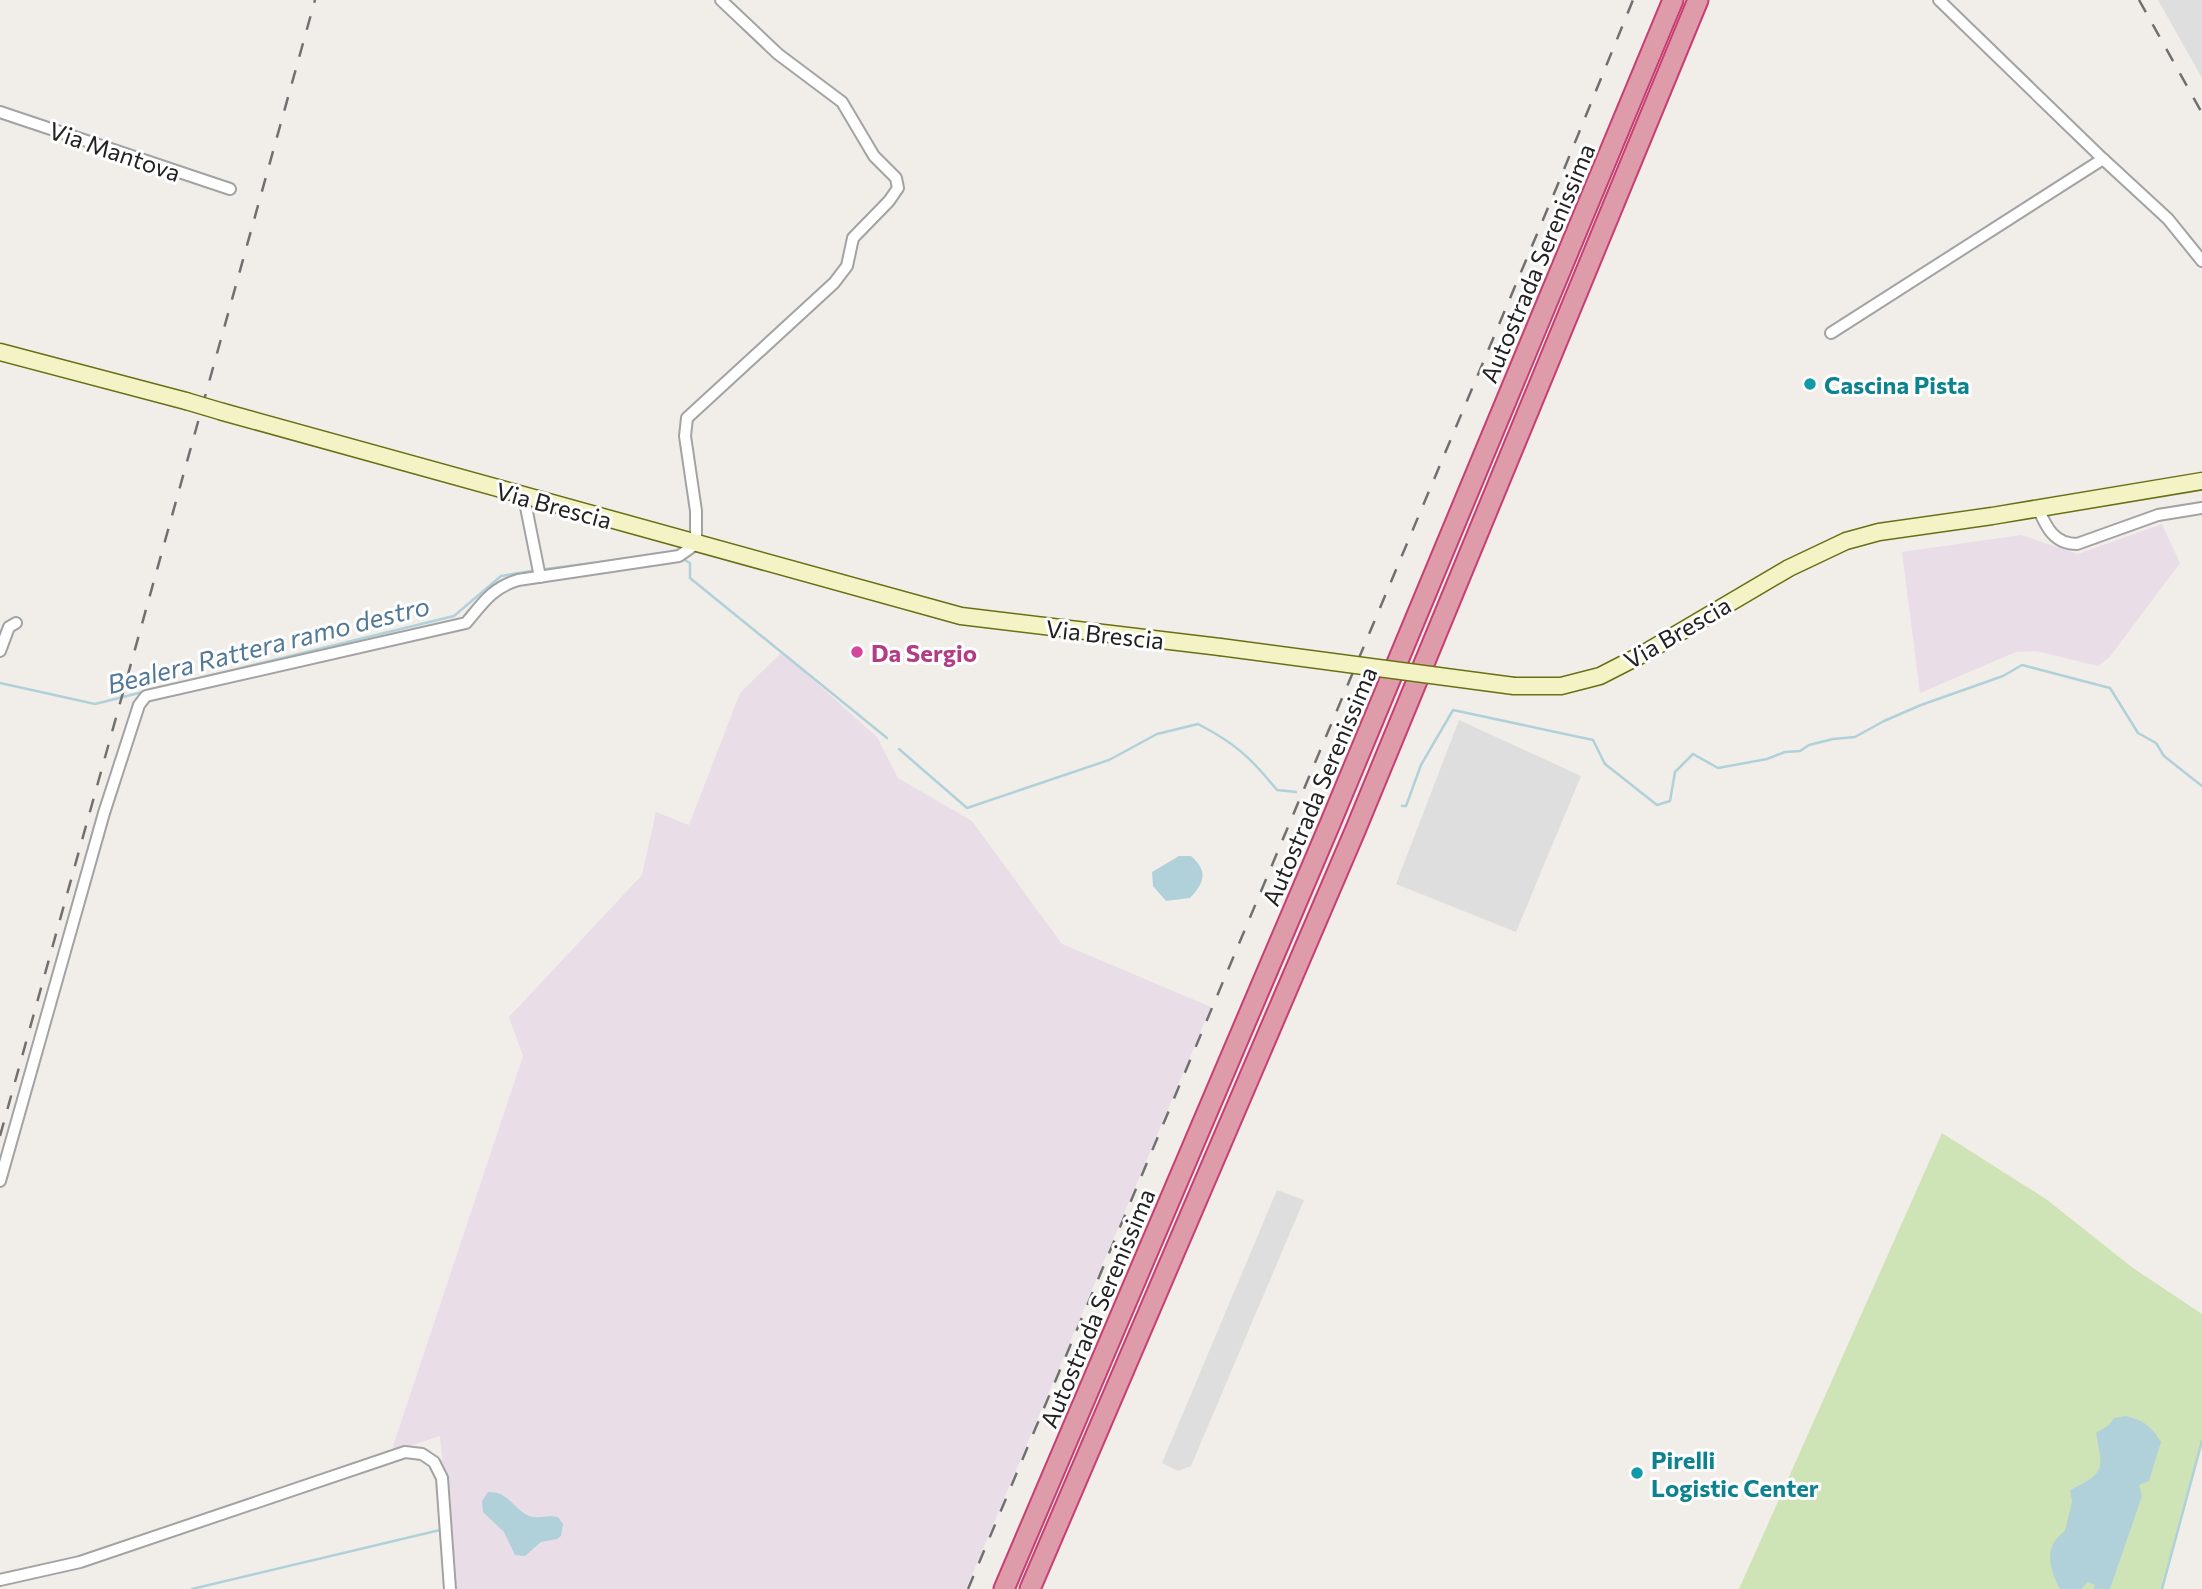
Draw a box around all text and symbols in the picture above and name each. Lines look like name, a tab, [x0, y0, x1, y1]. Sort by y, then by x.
street label: Via Mantova	[45, 115, 185, 187]
street label: Autostrada Serenissima	[1473, 139, 1601, 387]
place label: Cascina Pista	[1824, 370, 1970, 399]
marker: Cascina Pista	[1802, 376, 1818, 392]
street label: Via Brescia	[493, 476, 615, 534]
water label: Bealera Rattera ramo destro	[104, 589, 432, 699]
street label: Via Brescia	[1618, 590, 1736, 674]
street label: Via Brescia	[1044, 613, 1166, 655]
place label: Da Sergio	[871, 638, 977, 667]
marker: Da Sergio	[849, 644, 865, 660]
street label: Autostrada Serenissima	[1255, 662, 1383, 910]
street label: Autostrada Serenissima	[1033, 1184, 1161, 1432]
place label: Pirelli Logistic Center	[1651, 1445, 1819, 1502]
marker: Pirelli Logistic Center	[1629, 1465, 1645, 1481]

